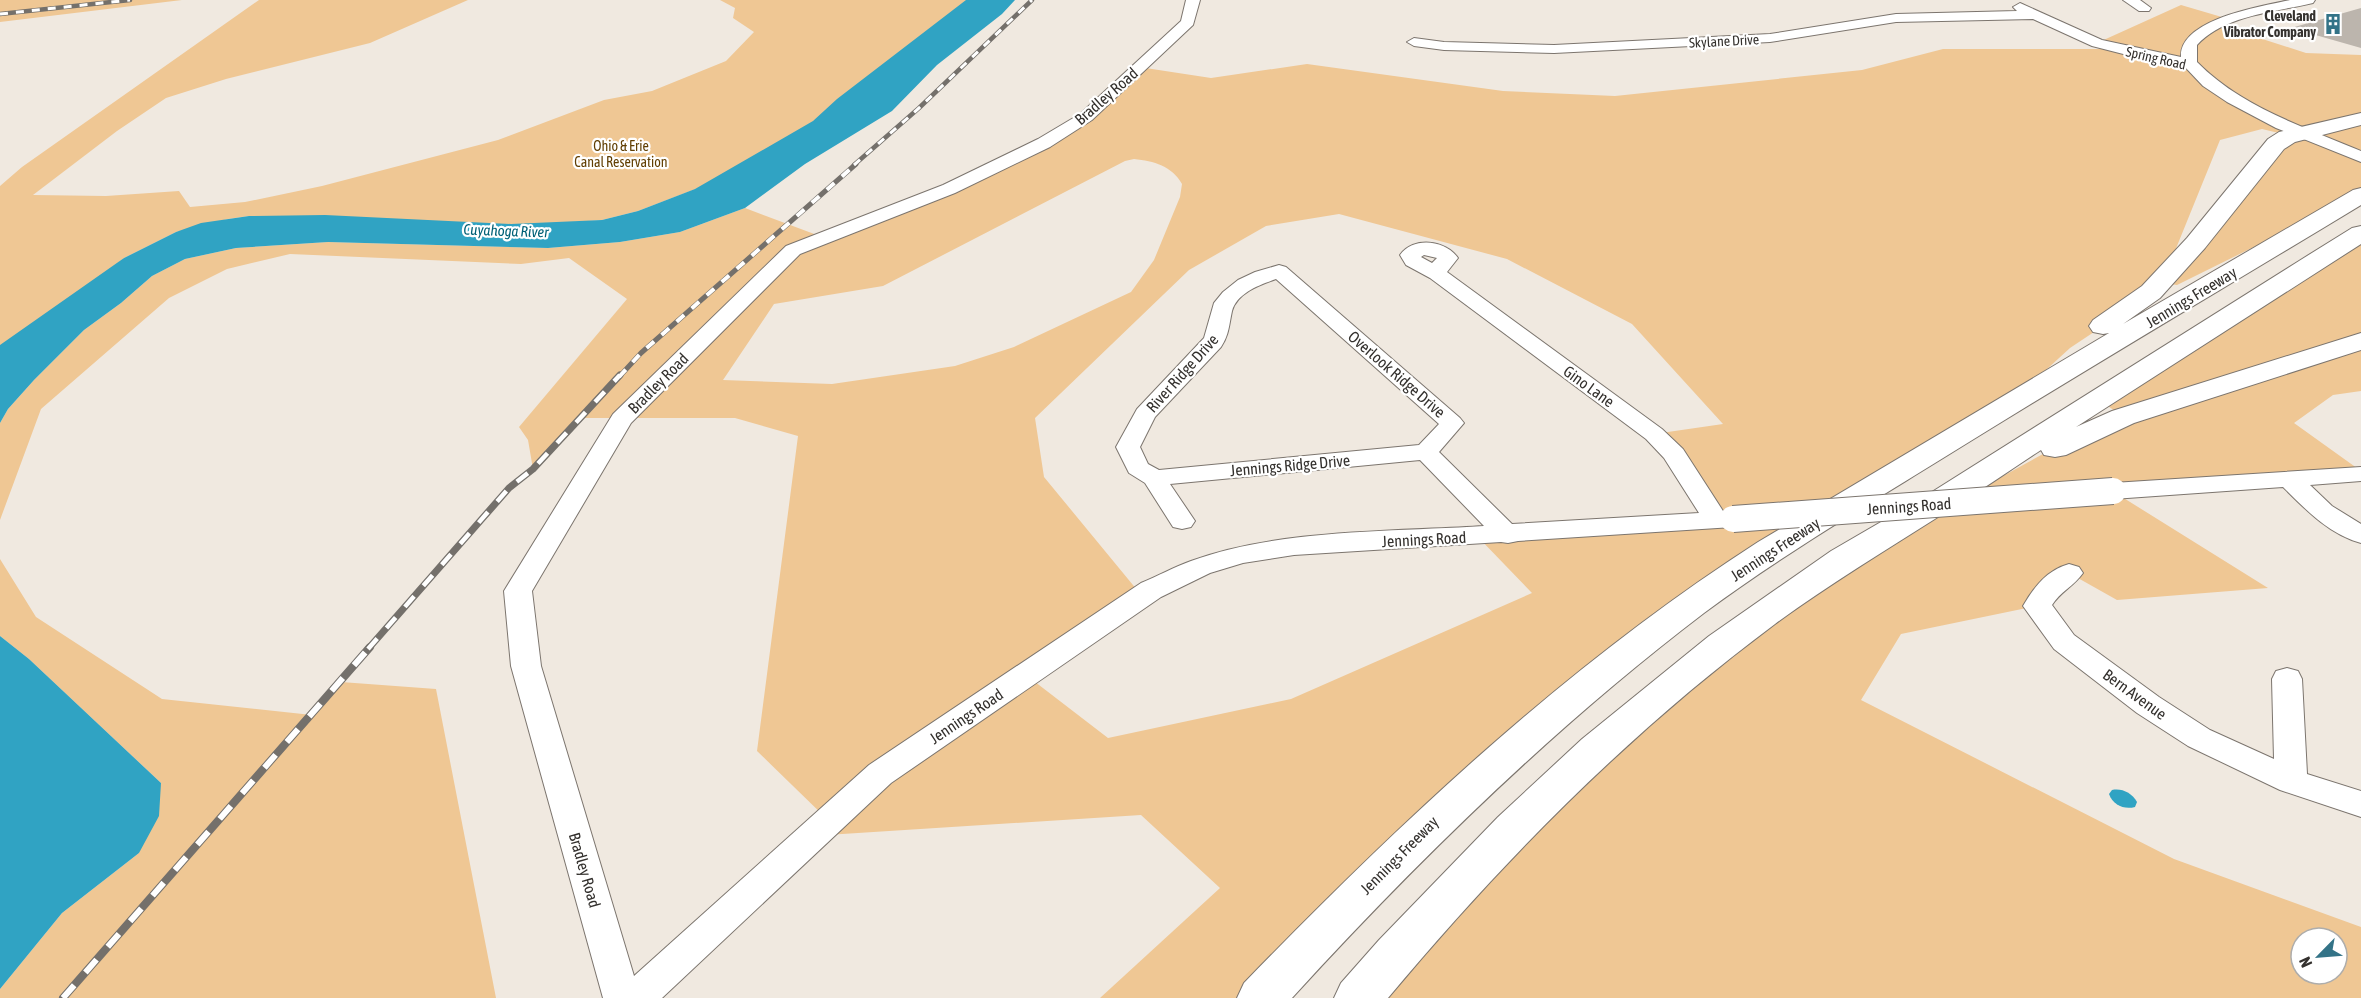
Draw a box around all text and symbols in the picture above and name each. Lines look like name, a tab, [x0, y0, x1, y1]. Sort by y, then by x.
place label: Cleveland Vibrator Company	[2223, 8, 2316, 40]
building icon: Cleveland Vibrator Company	[2321, 12, 2345, 36]
street label: Skylane Drive	[1688, 31, 1760, 51]
street label: Spring Road	[2124, 43, 2188, 73]
street label: Bradley Road	[1071, 64, 1142, 129]
park label: Ohio & Erie Canal Reservation	[574, 138, 668, 170]
water label: Cuyahoga River	[463, 221, 550, 241]
street label: Jennings Freeway	[2142, 263, 2240, 332]
street label: Overlook Ridge Drive	[1344, 327, 1449, 422]
street label: River Ridge Drive	[1142, 330, 1222, 416]
street label: Bradley Road	[624, 349, 692, 417]
street label: Gino Lane	[1560, 362, 1618, 410]
street label: Jennings Ridge Drive	[1229, 451, 1351, 480]
street label: Jennings Road	[1866, 494, 1952, 519]
street label: Jennings Freeway	[1727, 513, 1824, 585]
street label: Jennings Road	[1381, 528, 1467, 551]
street label: Bern Avenue	[2100, 665, 2170, 723]
street label: Jennings Road	[926, 685, 1007, 748]
street label: Jennings Freeway	[1356, 812, 1443, 898]
street label: Bradley Road	[565, 830, 604, 910]
north arrow	[2289, 926, 2349, 986]
text: N	[2295, 954, 2316, 970]

